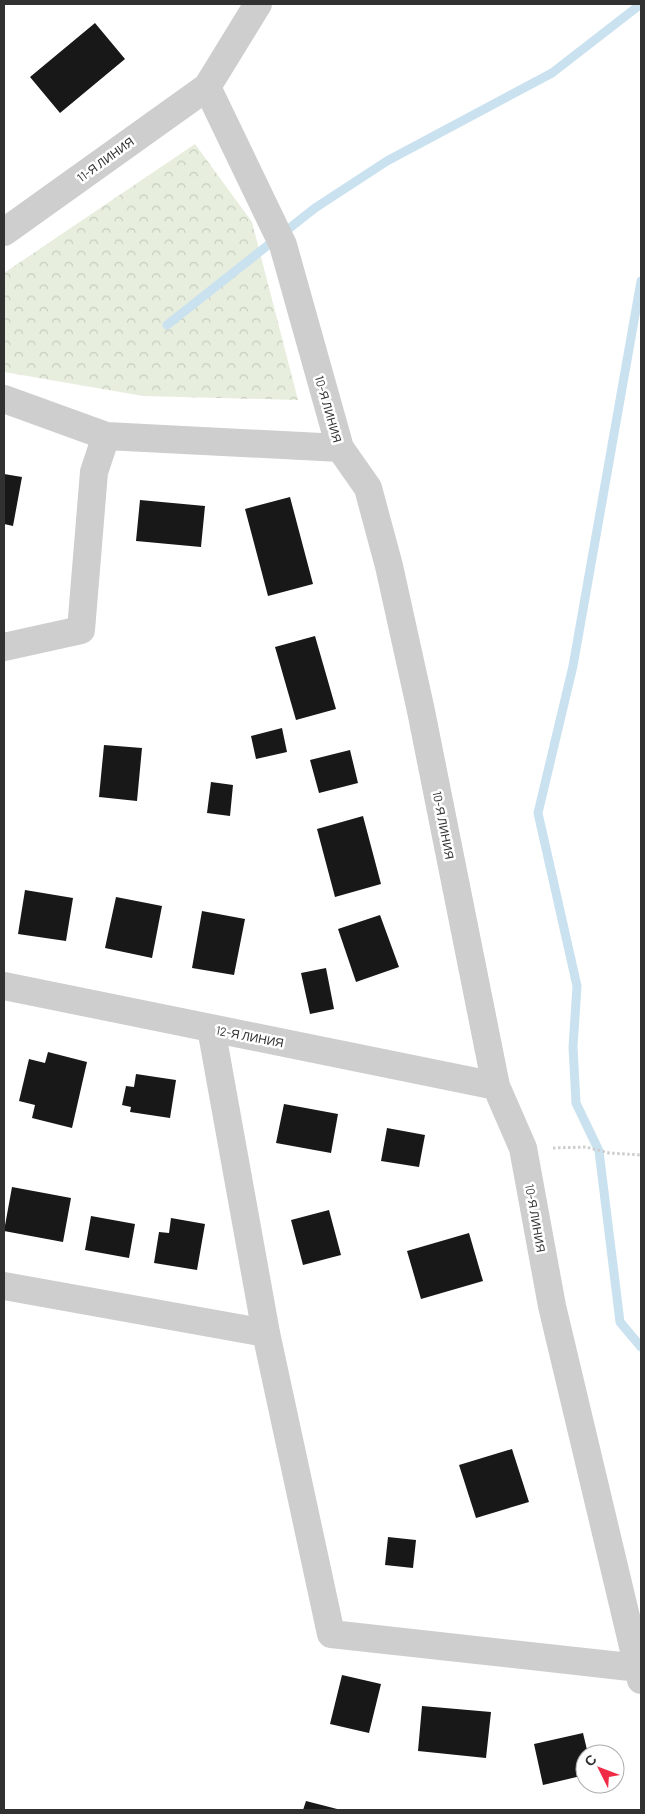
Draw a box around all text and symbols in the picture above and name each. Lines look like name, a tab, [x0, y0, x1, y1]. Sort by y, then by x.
street label: 11-Я ЛИНИЯ	[74, 134, 136, 184]
street label: 10-Я ЛИНИЯ	[313, 374, 345, 444]
street label: 10-Я ЛИНИЯ	[431, 790, 457, 860]
street label: 12-Я ЛИНИЯ	[215, 1023, 285, 1049]
street label: 10-Я ЛИНИЯ	[523, 1183, 549, 1253]
north arrow	[575, 1744, 625, 1794]
text: С	[580, 1751, 600, 1769]

